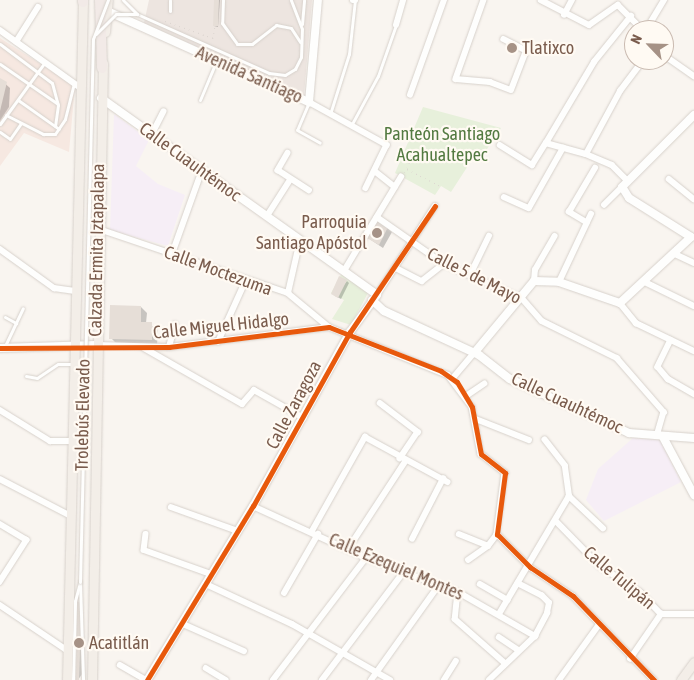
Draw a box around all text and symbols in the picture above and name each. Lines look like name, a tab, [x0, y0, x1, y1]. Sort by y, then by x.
north arrow	[624, 20, 674, 70]
text: N	[627, 32, 645, 46]
place label: Tlatixco	[522, 37, 574, 59]
street label: Avenida Santiago	[192, 42, 306, 108]
marker: Tlatixco	[506, 42, 518, 54]
street label: Calle Cuauhtémoc	[135, 118, 245, 206]
park label: Panteón Santiago Acahualtepec	[384, 124, 500, 166]
street label: Calzada Ermita Iztapalapa	[85, 163, 109, 337]
place label: Parroquia Santiago Apóstol	[256, 212, 367, 254]
marker: Parroquia Santiago Apóstol	[371, 227, 383, 239]
street label: Calle Moctezuma	[161, 241, 275, 301]
street label: Calle 5 de Mayo	[423, 243, 525, 309]
street label: Calle Miguel Hidalgo	[152, 308, 290, 344]
street label: Calle Zaragoza	[262, 357, 326, 453]
street label: Trolebús Elevado	[71, 359, 95, 471]
street label: Calle Cuauhtémoc	[508, 368, 626, 438]
street label: Calle Ezequiel Montes	[325, 529, 467, 605]
street label: Calle Tulipán	[579, 542, 659, 614]
place label: Acatitlán	[89, 632, 149, 654]
marker: Acatitlán	[73, 637, 85, 649]

